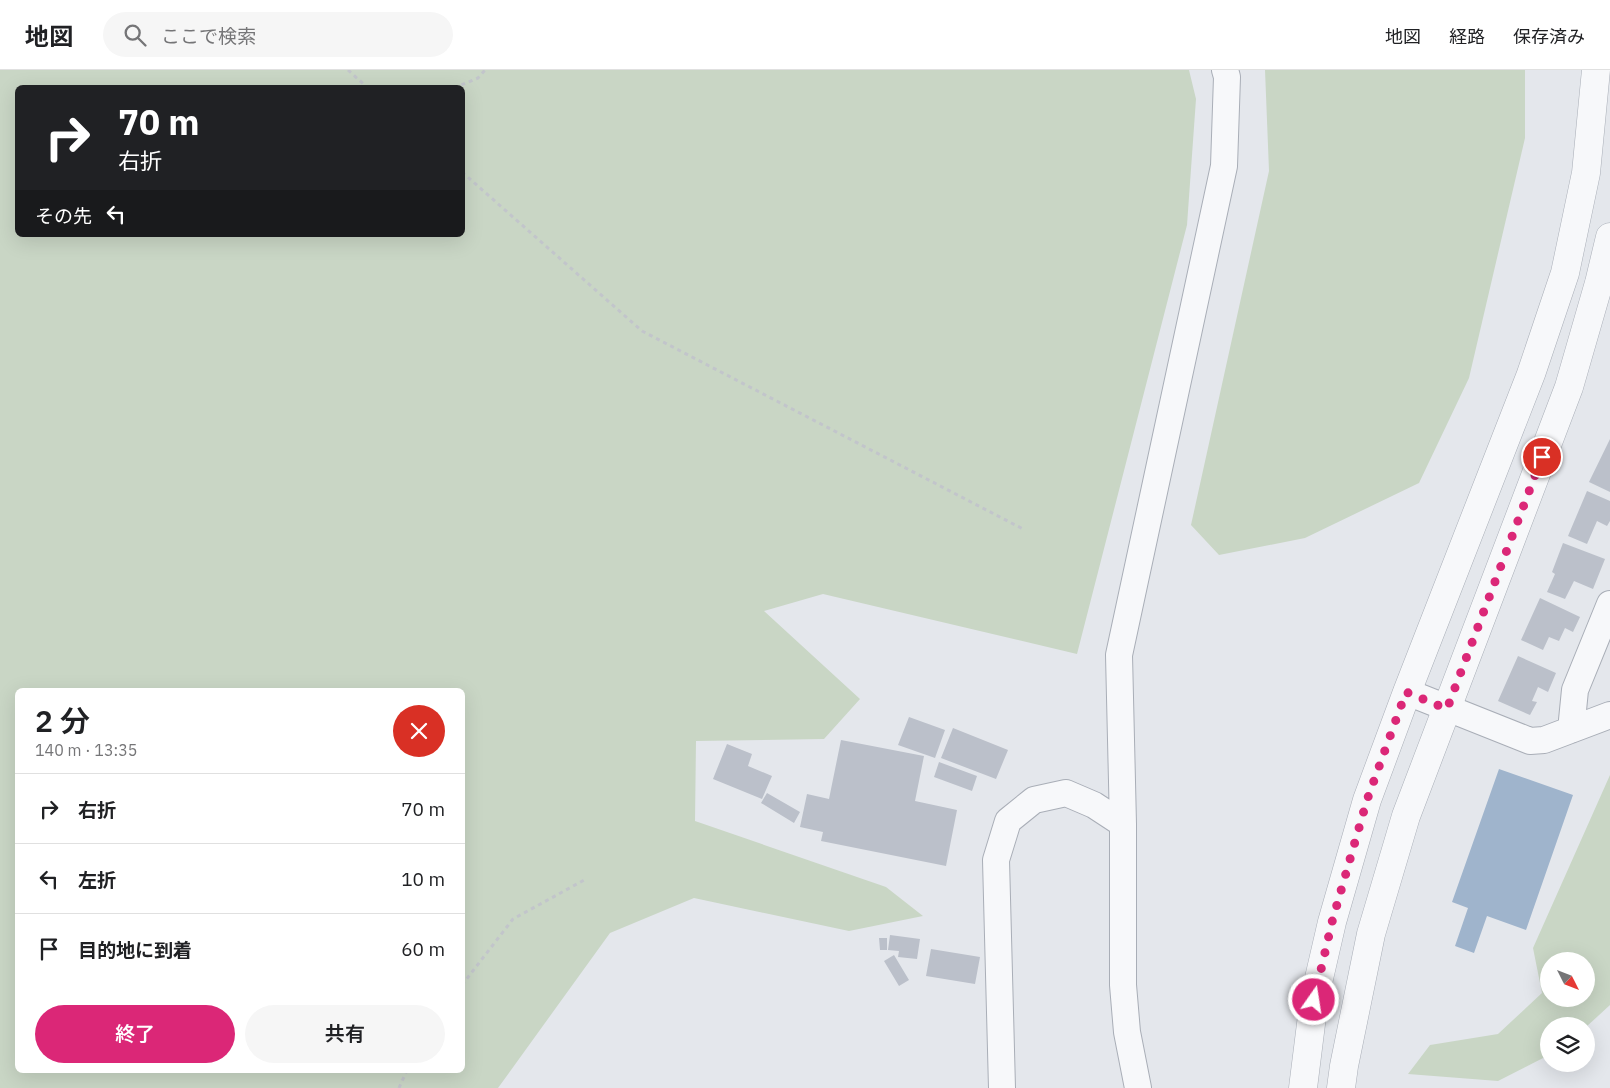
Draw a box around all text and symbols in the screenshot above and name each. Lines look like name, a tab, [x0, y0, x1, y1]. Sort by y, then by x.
search box	[103, 12, 453, 57]
text: 地図	[25, 20, 73, 52]
icon: search	[121, 21, 149, 49]
text: ここで検索	[161, 24, 256, 48]
text: 地図	[1385, 25, 1421, 48]
text: 経路	[1449, 25, 1485, 48]
text: 保存済み	[1513, 25, 1585, 48]
text: 70 m	[118, 99, 200, 145]
icon: right	[35, 105, 100, 170]
text: 右折	[118, 146, 162, 175]
icon: left	[102, 200, 130, 228]
text: その先	[35, 204, 92, 228]
pin	[1521, 436, 1563, 478]
icon: arrive	[1528, 443, 1556, 471]
text: 2 分	[35, 701, 90, 740]
button: close	[393, 705, 445, 757]
text: 140 m · 13:35	[35, 740, 137, 760]
icon: right	[35, 795, 63, 823]
text: 70 m	[401, 797, 445, 821]
text: 右折	[78, 798, 116, 822]
icon: left	[35, 865, 63, 893]
text: 10 m	[401, 867, 445, 891]
text: 左折	[78, 868, 116, 892]
icon: arrive	[35, 935, 63, 963]
text: 60 m	[401, 937, 445, 961]
text: 目的地に到着	[78, 938, 192, 962]
north arrow	[1540, 952, 1595, 1008]
map controls	[1540, 952, 1595, 1072]
position arrow	[1287, 973, 1339, 1025]
button: 終了	[35, 1005, 235, 1063]
button: 共有	[245, 1005, 445, 1063]
button: layers	[1540, 1017, 1595, 1072]

